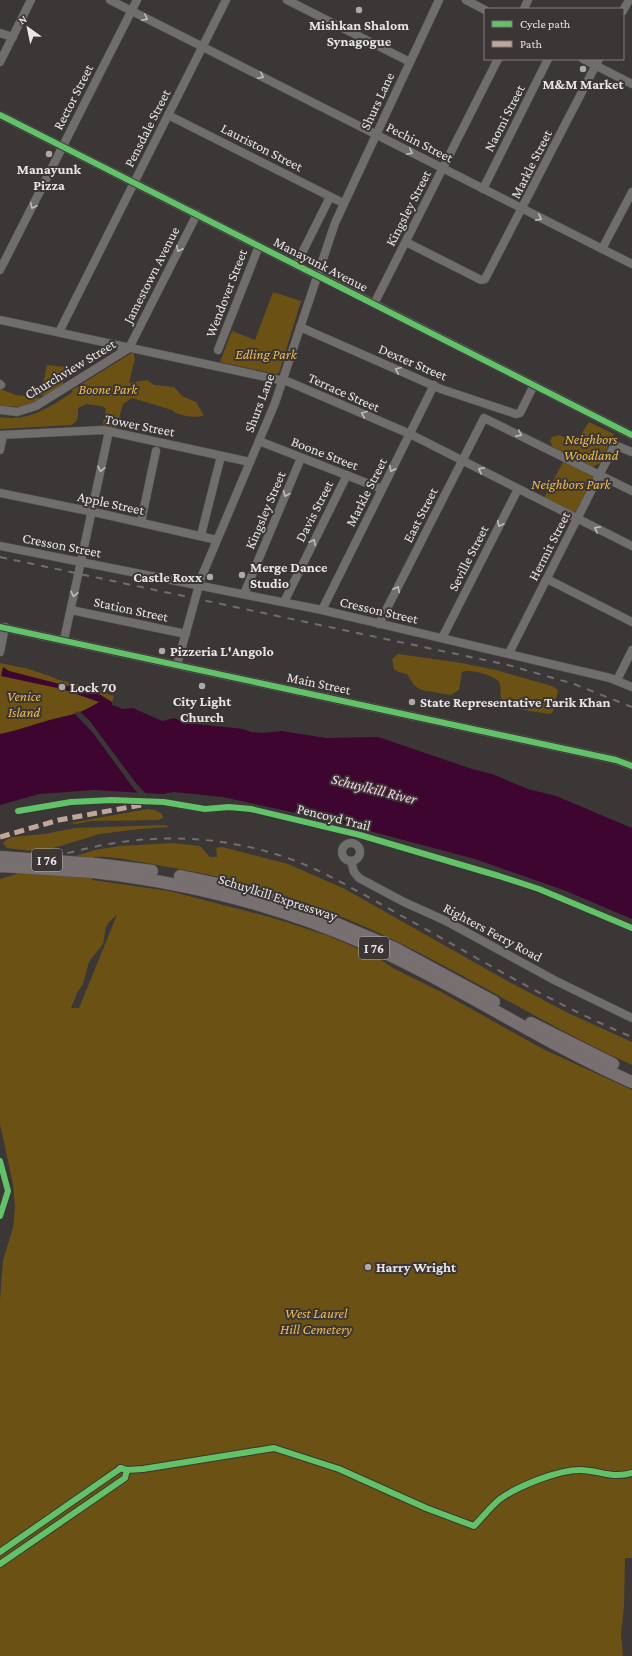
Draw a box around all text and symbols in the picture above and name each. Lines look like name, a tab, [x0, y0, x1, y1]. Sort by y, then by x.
marker: Mishkan Shalom Synagogue	[354, 5, 364, 15]
north arrow	[8, 8, 48, 48]
legend	[484, 8, 624, 60]
text: N	[16, 12, 29, 27]
one-way arrow	[140, 13, 148, 21]
place label: Mishkan Shalom Synagogue	[309, 17, 409, 49]
text: Cycle path	[520, 17, 571, 31]
text: Path	[520, 37, 542, 51]
street label: Rector Street	[50, 61, 97, 132]
marker: M&M Market	[578, 64, 588, 74]
street label: Shurs Lane	[357, 70, 397, 132]
one-way arrow	[256, 71, 264, 79]
place label: M&M Market	[542, 76, 624, 92]
street label: Naomi Street	[480, 82, 528, 154]
street label: Pensdale Street	[121, 86, 174, 170]
street label: Pechin Street	[384, 118, 456, 166]
street label: Lauriston Street	[219, 120, 306, 175]
street label: Markle Street	[507, 127, 555, 201]
one-way arrow	[406, 148, 414, 155]
marker: Manayunk Pizza	[44, 149, 54, 159]
place label: Manayunk Pizza	[17, 161, 82, 193]
street label: Kingsley Street	[382, 167, 434, 249]
one-way arrow	[30, 202, 37, 209]
one-way arrow	[535, 213, 542, 220]
street label: Jamestown Avenue	[119, 224, 182, 328]
street label: Manayunk Avenue	[271, 233, 371, 295]
one-way arrow	[176, 245, 184, 252]
street label: Wendover Street	[202, 246, 250, 339]
street label: Churchview Street	[22, 335, 119, 402]
street label: Dexter Street	[376, 340, 450, 384]
park label: Edling Park	[235, 346, 298, 362]
one-way arrow	[395, 367, 403, 375]
street label: Terrace Street	[306, 369, 383, 415]
street label: Shurs Lane	[240, 371, 278, 435]
park label: Boone Park	[79, 381, 138, 397]
street label: Tower Street	[104, 410, 177, 440]
one-way arrow	[360, 411, 367, 419]
one-way arrow	[515, 429, 522, 437]
park label: Neighbors Woodland	[564, 431, 619, 463]
street label: Boone Street	[289, 433, 361, 473]
street label: Markle Street	[342, 455, 390, 529]
one-way arrow	[389, 465, 397, 473]
one-way arrow	[98, 466, 106, 472]
one-way arrow	[478, 467, 485, 475]
street label: Kingsley Street	[241, 468, 289, 551]
park label: Neighbors Park	[531, 476, 612, 492]
street label: Davis Street	[292, 477, 336, 544]
street label: East Street	[399, 484, 441, 545]
street label: Apple Street	[76, 488, 146, 518]
one-way arrow	[283, 489, 291, 497]
street label: Hermit Street	[525, 509, 573, 583]
one-way arrow	[497, 519, 505, 527]
street label: Seville Street	[445, 522, 492, 594]
one-way arrow	[594, 526, 601, 534]
street label: Cresson Street	[21, 530, 103, 561]
one-way arrow	[308, 539, 316, 547]
place label: Merge Dance Studio	[250, 559, 328, 591]
place label: Castle Roxx	[133, 569, 203, 585]
marker: Merge Dance Studio	[237, 570, 247, 580]
marker: Castle Roxx	[205, 572, 215, 582]
one-way arrow	[392, 586, 400, 593]
one-way arrow	[70, 591, 79, 597]
street label: Station Street	[92, 593, 170, 625]
street label: Cresson Street	[338, 593, 420, 627]
place label: Pizzeria L'Angolo	[170, 643, 274, 659]
marker: Pizzeria L'Angolo	[157, 646, 167, 656]
street label: Main Street	[286, 668, 353, 698]
place label: Lock 70	[70, 679, 116, 695]
marker: City Light Church	[197, 681, 207, 691]
marker: Lock 70	[57, 682, 67, 692]
park label: Venice Island	[7, 688, 42, 720]
place label: City Light Church	[173, 693, 232, 725]
place label: State Representative Tarik Khan	[420, 694, 611, 710]
marker: State Representative Tarik Khan	[407, 697, 417, 707]
water label: Schuylkill River	[330, 771, 419, 808]
street label: Pencoyd Trail	[295, 800, 373, 834]
road number: I 76	[32, 849, 62, 871]
street label: Schuylkill Expressway	[217, 870, 340, 924]
street label: Righters Ferry Road	[441, 899, 546, 965]
road number: I 76	[359, 937, 389, 959]
place label: Harry Wright	[376, 1259, 457, 1275]
marker: Harry Wright	[363, 1262, 373, 1272]
park label: West Laurel Hill Cemetery	[280, 1305, 352, 1337]

